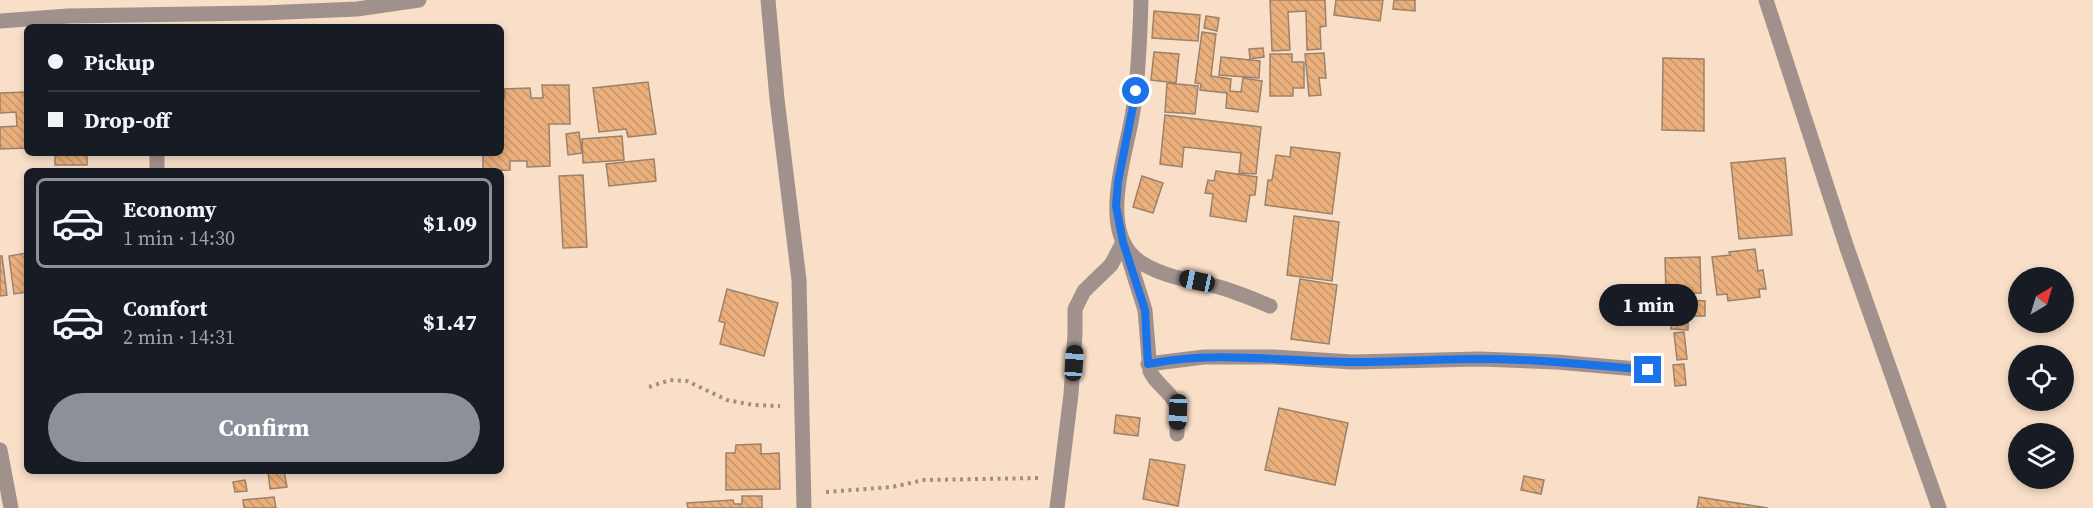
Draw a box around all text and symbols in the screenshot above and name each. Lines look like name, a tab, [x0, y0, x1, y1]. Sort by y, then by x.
text: Pickup	[84, 47, 155, 77]
route start	[1122, 77, 1149, 104]
text: Drop-off	[84, 105, 170, 135]
text: Economy	[123, 194, 217, 224]
icon: car	[51, 196, 105, 250]
text: $1.09	[423, 208, 477, 238]
text: 1 min · 14:30	[123, 224, 235, 252]
north arrow	[2008, 267, 2074, 333]
map controls	[2008, 267, 2074, 489]
car	[1178, 268, 1216, 294]
callout: 1 min	[1598, 283, 1698, 325]
text: 1 min	[1623, 291, 1674, 319]
text: Comfort	[123, 293, 207, 323]
icon: car	[51, 295, 105, 349]
text: $1.47	[423, 307, 477, 337]
text: 2 min · 14:31	[123, 323, 235, 351]
car	[1064, 344, 1084, 382]
button: locate	[2008, 345, 2074, 411]
route end	[1634, 356, 1661, 383]
button: Confirm	[48, 393, 480, 462]
car	[1168, 394, 1188, 430]
button: layers	[2008, 423, 2074, 489]

